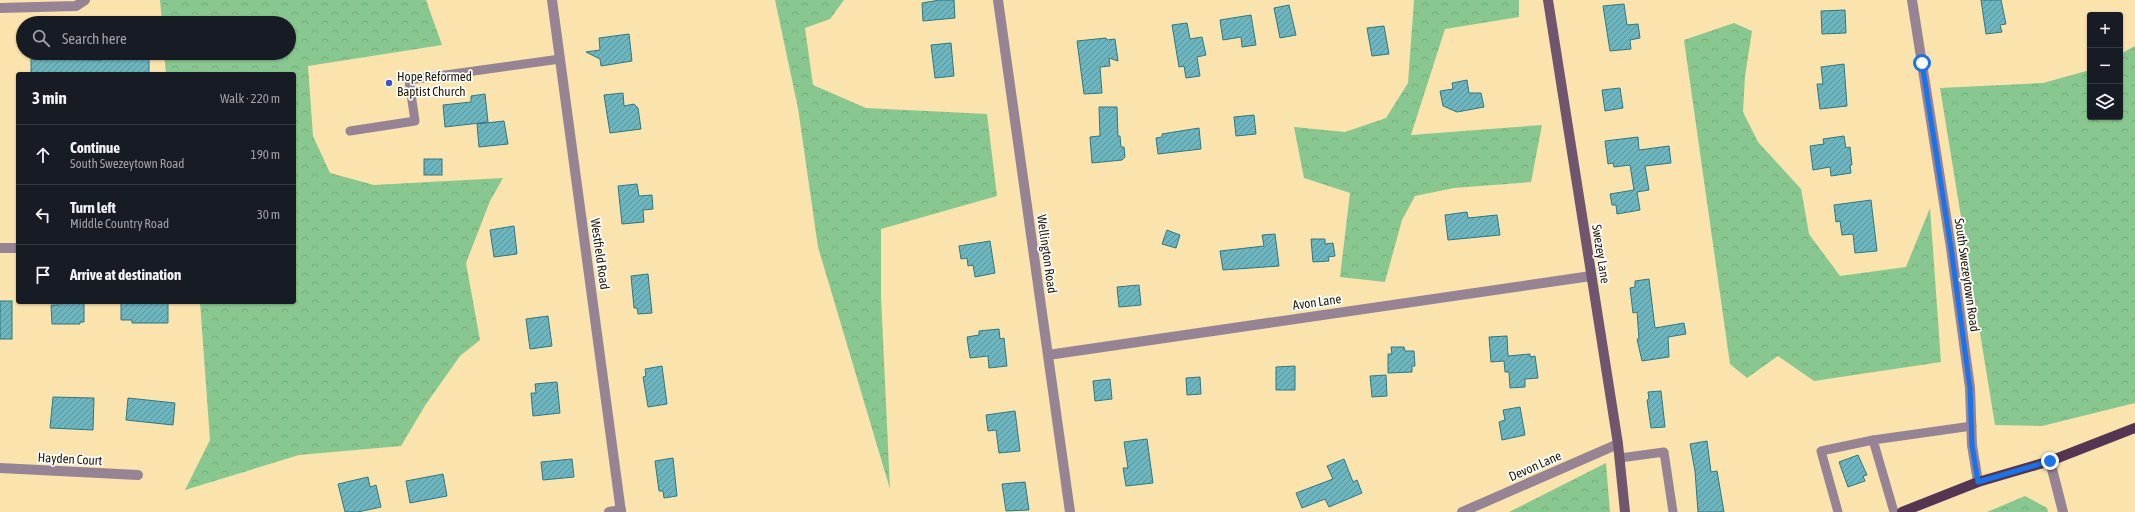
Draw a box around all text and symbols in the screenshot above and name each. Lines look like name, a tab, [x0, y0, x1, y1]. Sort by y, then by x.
map controls	[2087, 12, 2123, 120]
button: +	[2087, 12, 2123, 48]
search box	[16, 16, 296, 60]
icon: search	[30, 27, 52, 49]
text: Search here	[62, 30, 127, 47]
button: −	[2087, 48, 2123, 84]
route start	[1913, 54, 1931, 72]
place label: Hope Reformed Baptist Church	[397, 69, 472, 99]
marker: Hope Reformed Baptist Church	[384, 78, 394, 88]
button: layers	[2087, 84, 2123, 120]
text: 3 min	[32, 88, 67, 108]
text: Walk · 220 m	[220, 91, 280, 106]
text: Continue	[70, 139, 120, 156]
icon: ahead	[32, 144, 54, 166]
text: 190 m	[251, 147, 280, 162]
text: South Swezeytown Road	[70, 156, 184, 171]
text: Turn left	[70, 199, 116, 216]
icon: left	[32, 204, 54, 226]
text: 30 m	[257, 207, 280, 222]
street label: Wellington Road	[1034, 214, 1060, 294]
text: Middle Country Road	[70, 216, 169, 231]
street label: Westfield Road	[588, 217, 612, 291]
street label: South Swezeytown Road	[1952, 217, 1982, 333]
street label: Swezey Lane	[1589, 223, 1613, 285]
icon: arrive	[32, 264, 54, 286]
text: Arrive at destination	[70, 266, 181, 283]
street label: Avon Lane	[1292, 291, 1342, 313]
street label: Devon Lane	[1506, 448, 1564, 484]
street label: Hayden Court	[37, 450, 103, 468]
route end	[2041, 452, 2059, 470]

